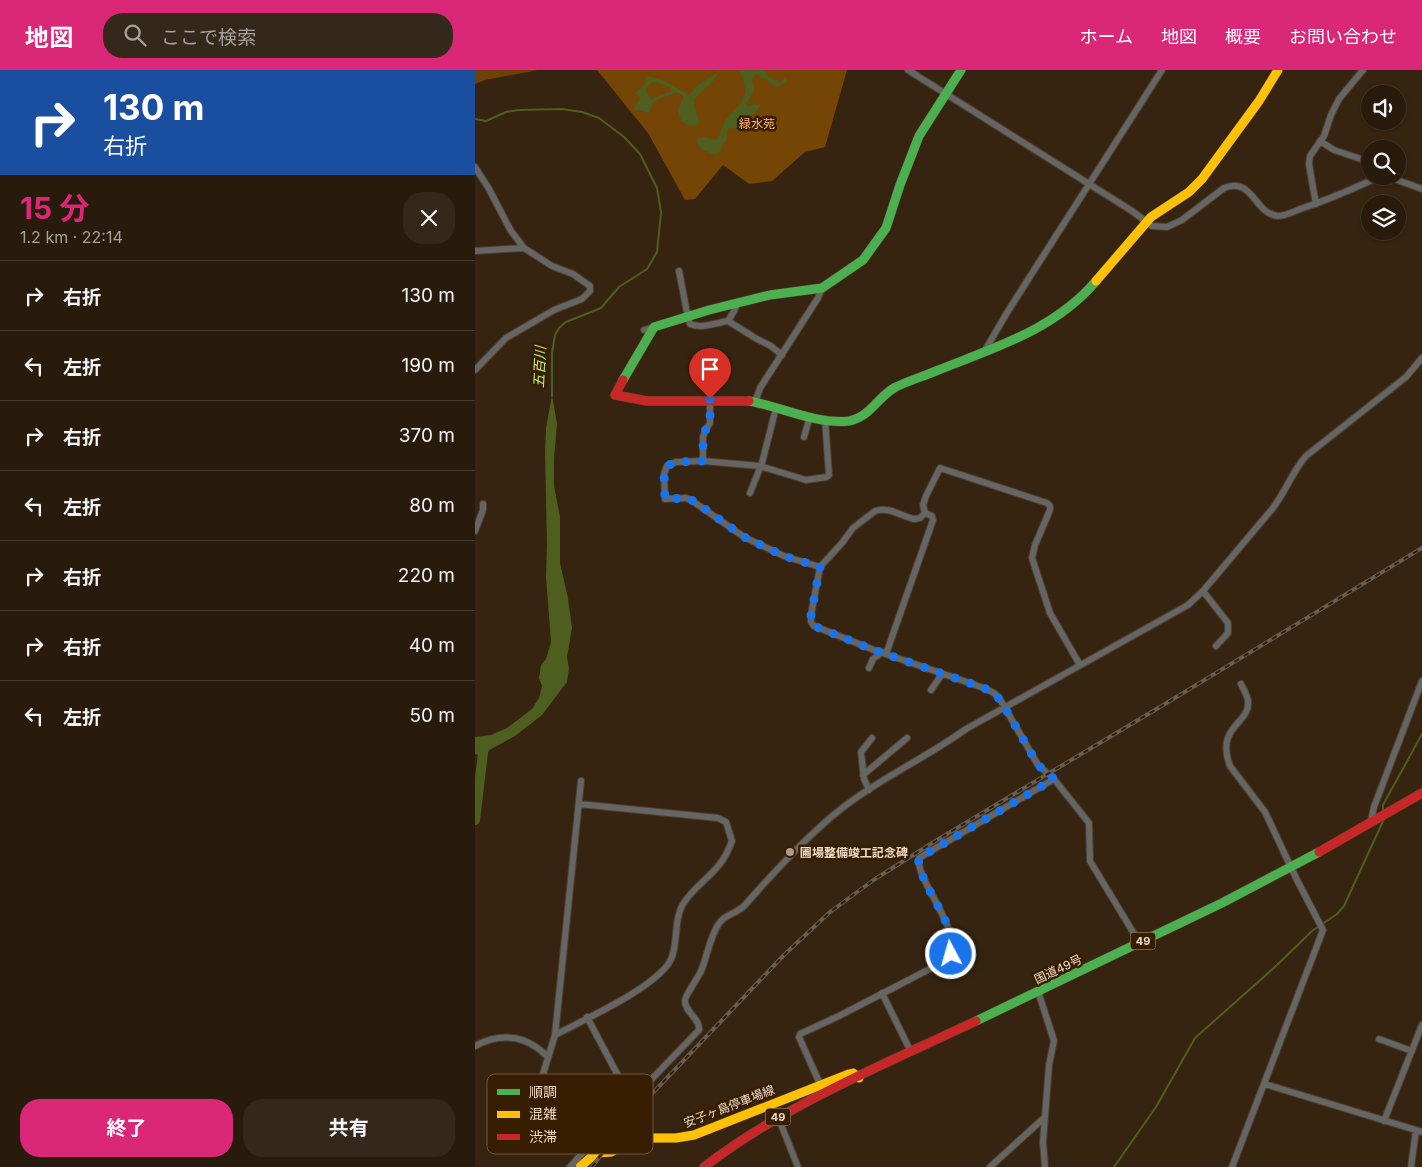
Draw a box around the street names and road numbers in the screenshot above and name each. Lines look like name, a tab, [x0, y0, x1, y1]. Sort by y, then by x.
road number: 49	[1131, 932, 1155, 949]
street label: 国道49号	[1032, 951, 1084, 987]
street label: 安子ヶ島停車場線	[681, 1082, 777, 1130]
road number: 49	[765, 1108, 791, 1126]

